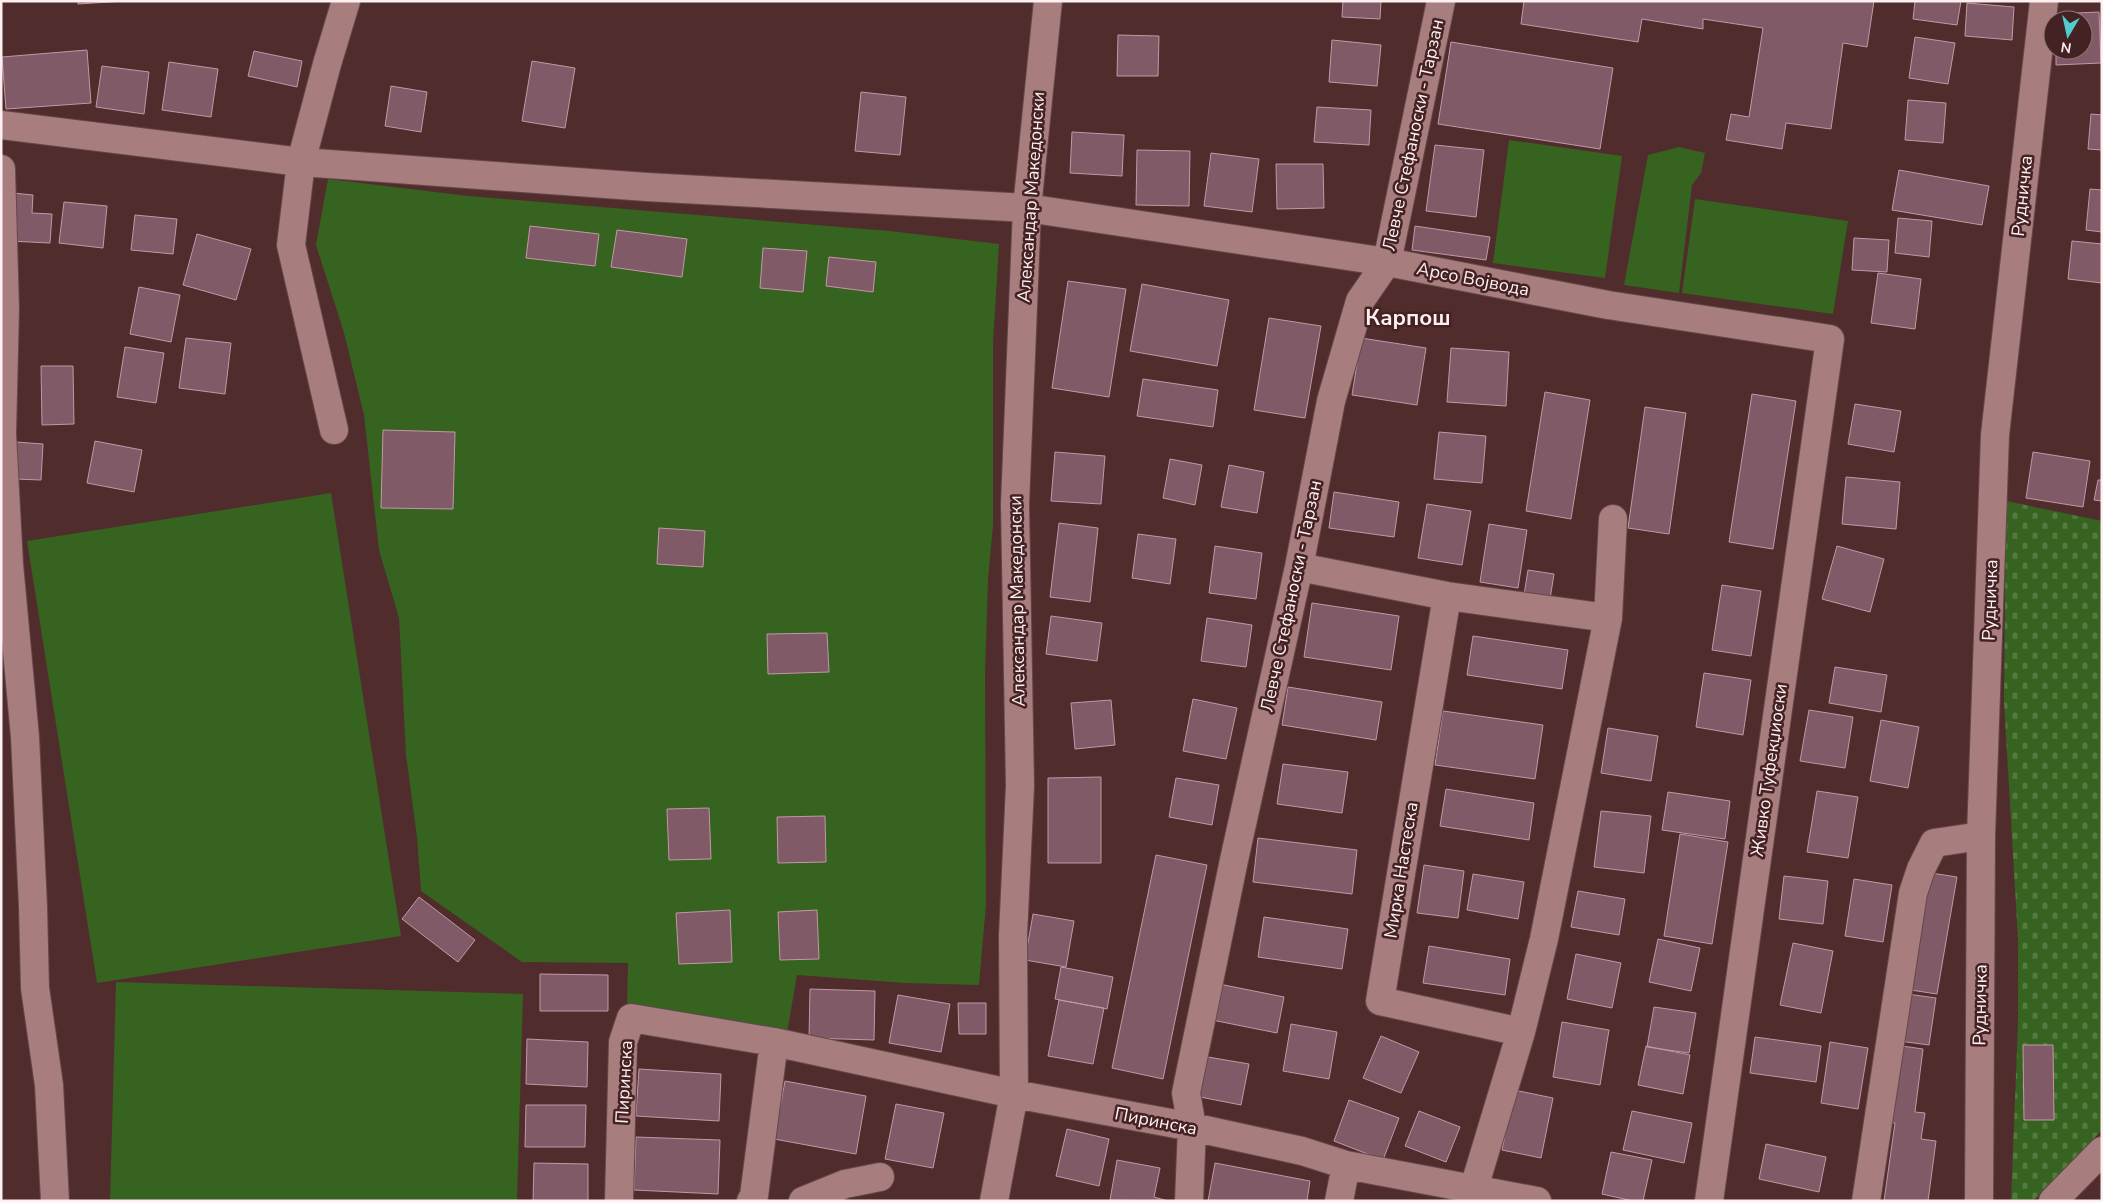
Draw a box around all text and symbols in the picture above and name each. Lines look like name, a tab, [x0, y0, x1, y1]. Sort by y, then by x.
north arrow	[2043, 10, 2093, 60]
street label: Левче Стефаноски - Тарзан	[1377, 17, 1449, 253]
text: N	[2059, 37, 2073, 58]
street label: Александар Македонски	[1012, 91, 1050, 303]
street label: Рудничка	[2006, 154, 2038, 238]
street label: Арсо Војвода	[1415, 256, 1531, 302]
district label: Карпош	[1365, 303, 1451, 333]
street label: Левче Стефаноски - Тарзан	[1255, 478, 1327, 714]
street label: Александар Македонски	[1003, 495, 1031, 707]
street label: Рудничка	[1977, 559, 2003, 641]
street label: Живко Туфекџиоски	[1745, 682, 1793, 858]
street label: Мирка Настеска	[1378, 800, 1424, 940]
street label: Рудничка	[1967, 964, 1993, 1046]
street label: Пиринска	[610, 1040, 638, 1124]
street label: Пиринска	[1113, 1101, 1199, 1141]

